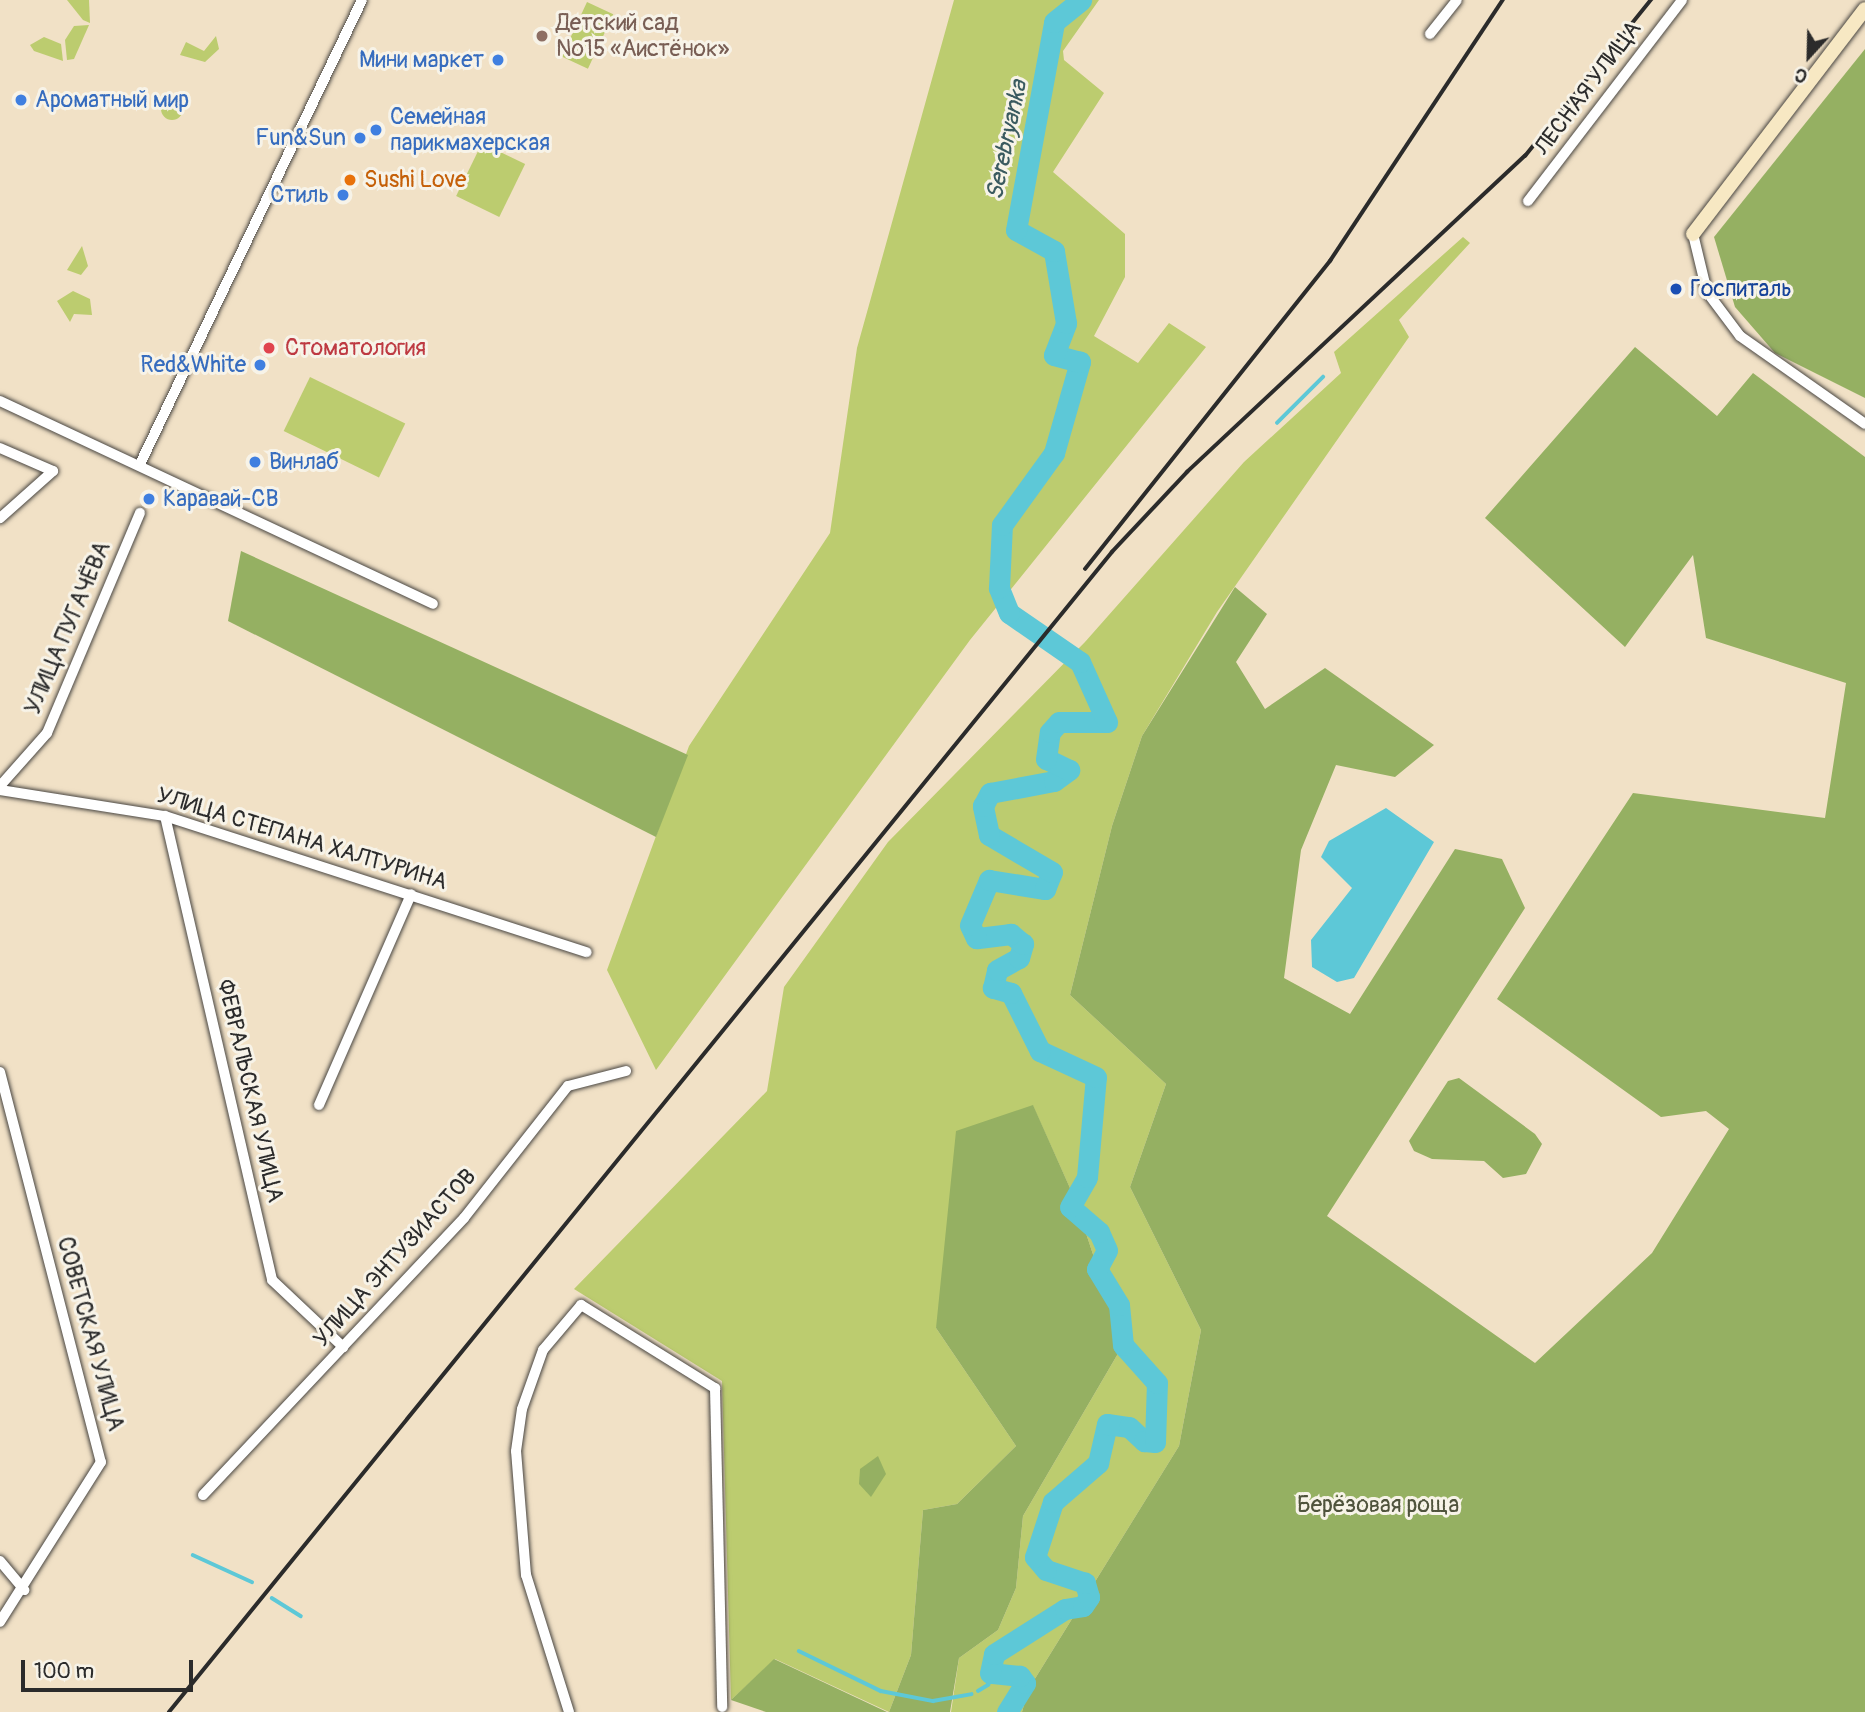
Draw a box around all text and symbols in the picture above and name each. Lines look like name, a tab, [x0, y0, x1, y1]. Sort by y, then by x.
place label: Детский сад №15 «Аистёнок»	[556, 9, 729, 63]
street label: ЛЕСНАЯ УЛИЦА	[1529, 16, 1647, 160]
north arrow	[1774, 21, 1844, 91]
marker: Детский сад №15 «Аистёнок»	[534, 28, 550, 44]
place label: Мини маркет	[359, 46, 484, 74]
marker: Мини маркет	[490, 52, 506, 68]
text: С	[1791, 62, 1811, 89]
water label: Serebryanka	[980, 78, 1034, 202]
place label: Ароматный мир	[35, 86, 189, 114]
marker: Ароматный мир	[13, 92, 29, 108]
place label: Семейная парикмахерская	[390, 103, 550, 157]
marker: Семейная парикмахерская	[368, 122, 384, 138]
place label: Fun&Sun	[255, 124, 346, 152]
marker: Fun&Sun	[352, 130, 368, 146]
place label: Sushi Love	[364, 166, 466, 194]
marker: Sushi Love	[342, 172, 358, 188]
place label: Стиль	[270, 181, 329, 209]
marker: Стиль	[335, 187, 351, 203]
place label: Госпиталь	[1690, 275, 1792, 303]
marker: Госпиталь	[1668, 281, 1684, 297]
place label: Стоматология	[285, 334, 426, 362]
marker: Стоматология	[259, 338, 279, 358]
place label: Red&White	[140, 351, 246, 379]
marker: Red&White	[252, 357, 268, 373]
place label: Винлаб	[269, 448, 339, 476]
marker: Винлаб	[247, 454, 263, 470]
place label: Каравай-СВ	[163, 485, 279, 513]
marker: Каравай-СВ	[141, 491, 157, 507]
street label: УЛИЦА ПУГАЧЁВА	[19, 538, 117, 718]
street label: УЛИЦА СТЕПАНА ХАЛТУРИНА	[154, 782, 450, 896]
street label: ФЕВРАЛЬСКАЯ УЛИЦА	[211, 977, 289, 1205]
street label: УЛИЦА ЭНТУЗИАСТОВ	[308, 1163, 482, 1353]
street label: СОВЕТСКАЯ УЛИЦА	[51, 1234, 129, 1434]
park label: Берёзовая роща	[1297, 1491, 1459, 1519]
scale bar	[24, 1646, 196, 1690]
text: 100 m	[34, 1658, 94, 1685]

